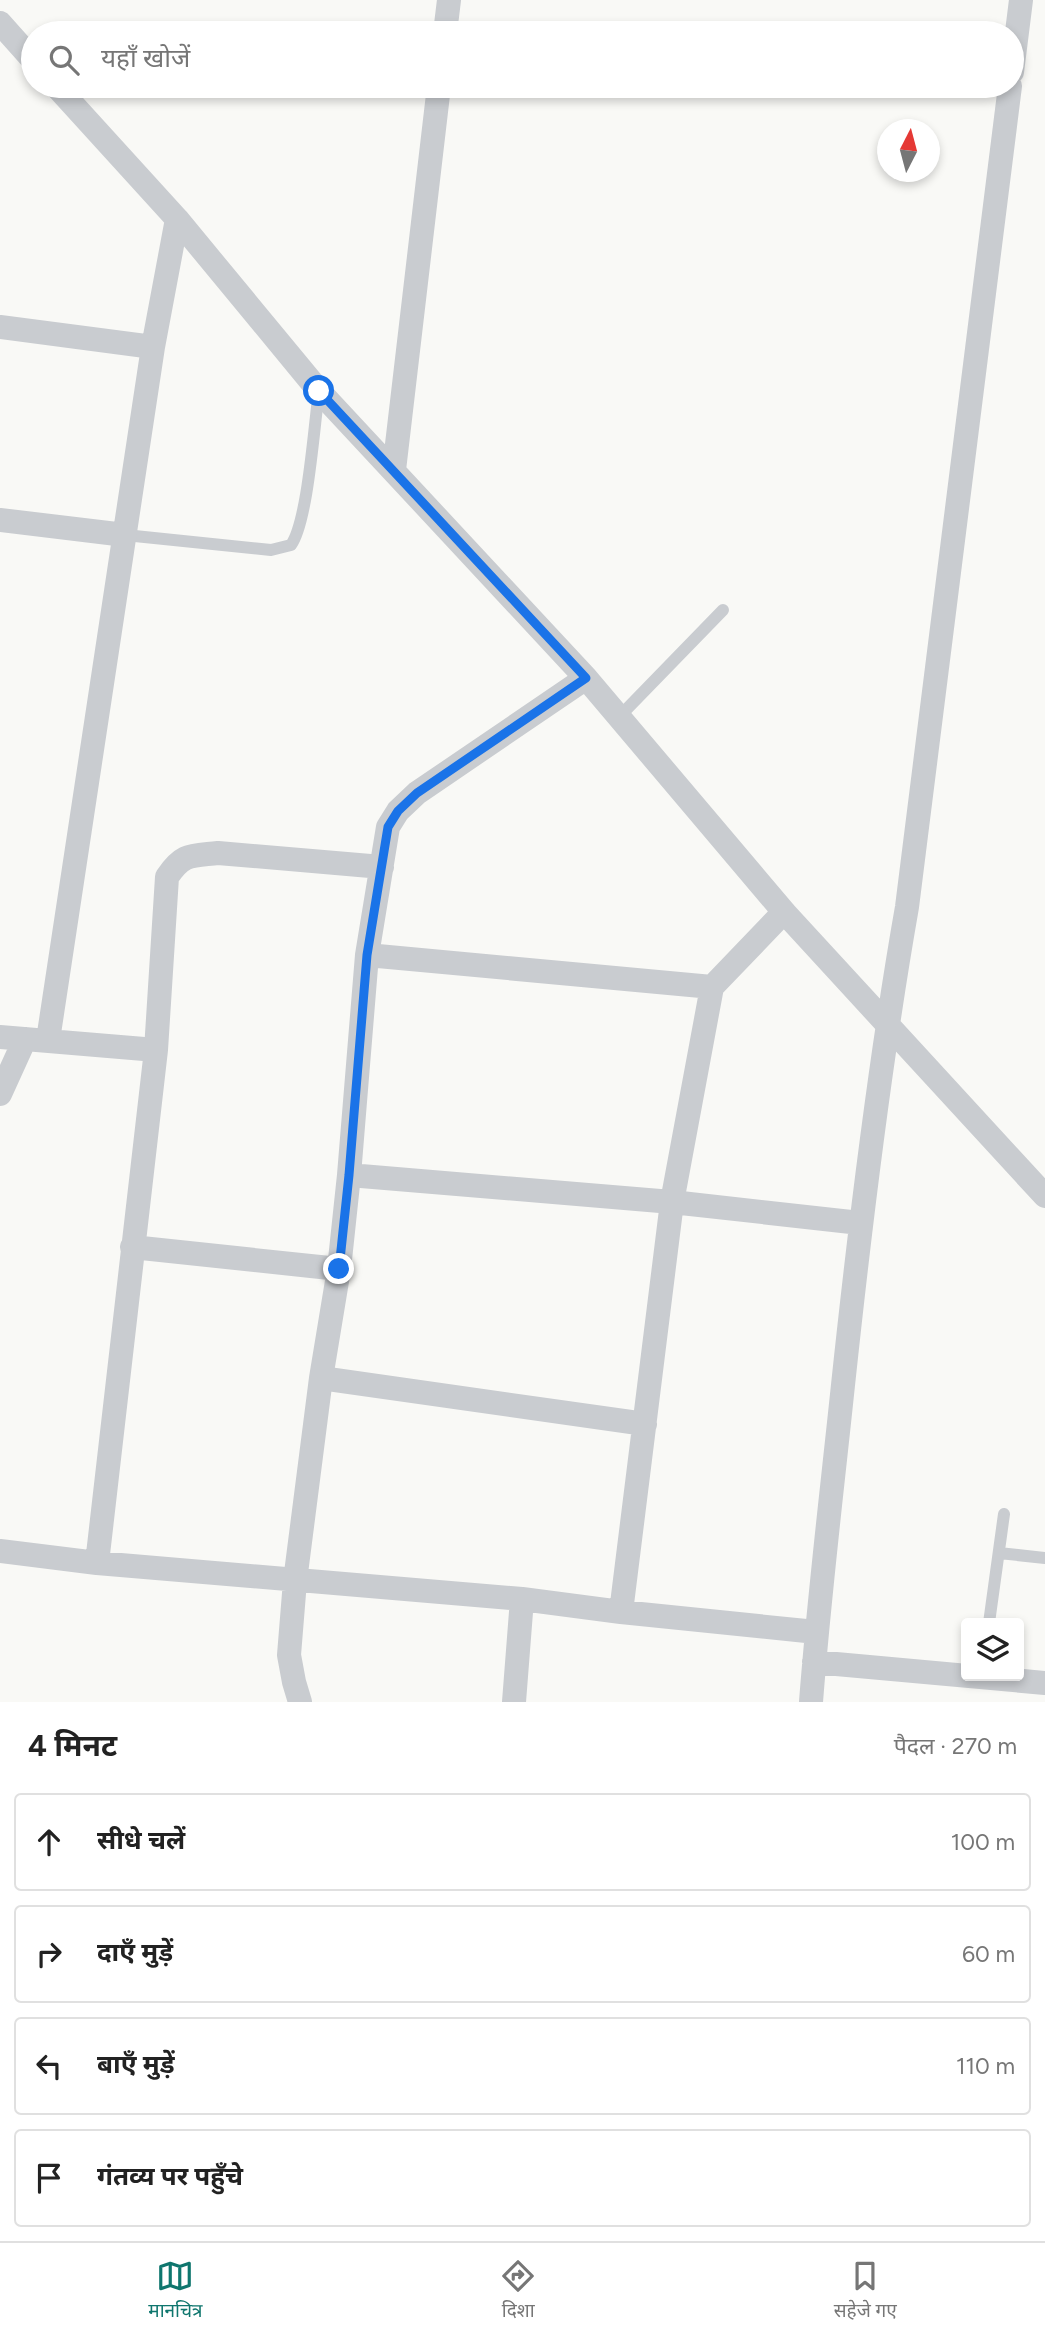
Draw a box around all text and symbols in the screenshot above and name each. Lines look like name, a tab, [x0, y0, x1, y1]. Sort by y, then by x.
search box	[21, 21, 1024, 98]
icon: search	[45, 41, 83, 79]
text: यहाँ खोजें	[101, 42, 190, 74]
north arrow	[877, 119, 940, 182]
route start	[303, 375, 334, 406]
route end	[323, 1253, 354, 1284]
map controls	[961, 1618, 1024, 1681]
button: layers	[961, 1618, 1024, 1681]
text: 4 मिनट	[28, 1727, 117, 1764]
text: पैदल · 270 m	[894, 1732, 1017, 1760]
icon: ahead	[30, 1823, 68, 1861]
text: सीधे चलें	[97, 1824, 185, 1856]
text: 100 m	[951, 1828, 1015, 1856]
icon: right	[30, 1935, 68, 1973]
text: दाएँ मुड़ें	[97, 1936, 173, 1968]
text: 60 m	[962, 1940, 1015, 1968]
icon: left	[30, 2047, 68, 2085]
text: बाएँ मुड़ें	[97, 2048, 174, 2080]
text: 110 m	[956, 2052, 1015, 2080]
icon: arrive	[30, 2159, 68, 2197]
text: गंतव्य पर पहुँचे	[97, 2160, 243, 2192]
tab: मानचित्र	[148, 2257, 203, 2325]
tab: दिशा	[499, 2257, 537, 2325]
tab: सहेजे गए	[834, 2257, 897, 2325]

